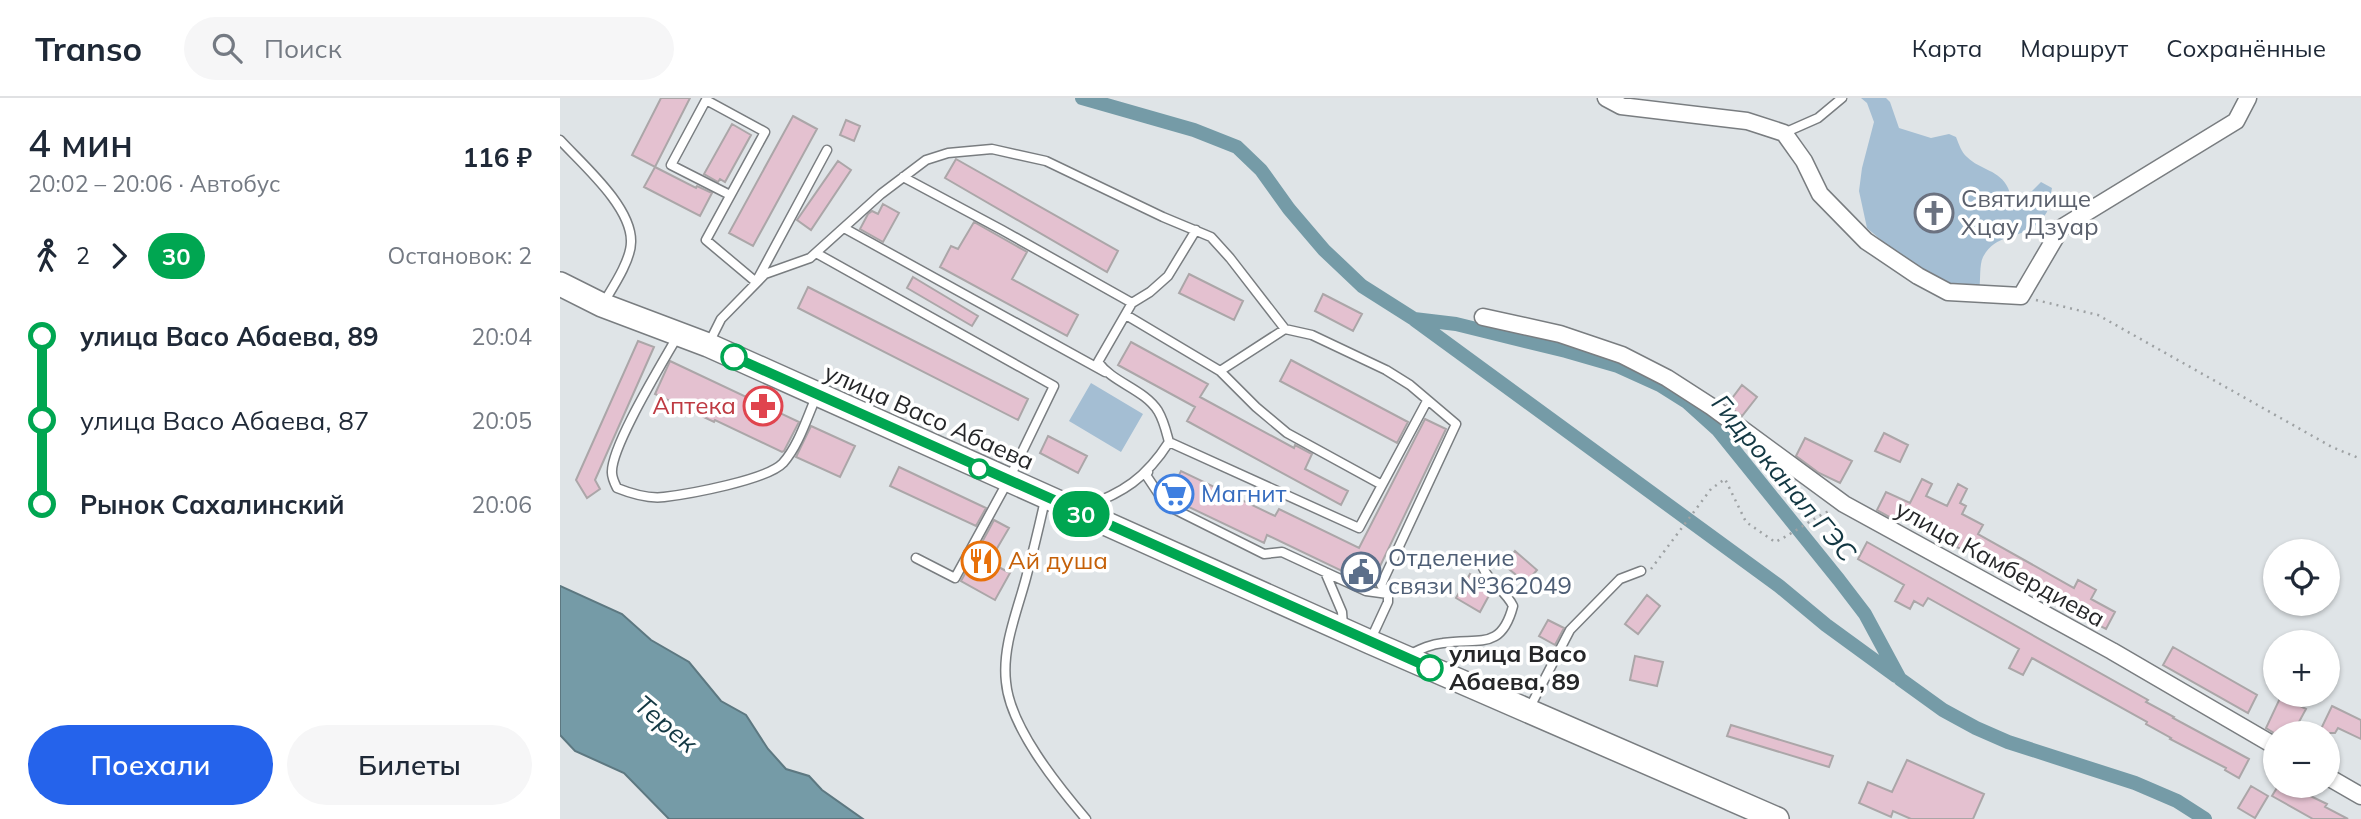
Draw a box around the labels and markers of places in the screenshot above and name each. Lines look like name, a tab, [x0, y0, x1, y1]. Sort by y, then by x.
place label: Святилище Хцау Дзуар	[1961, 183, 2099, 241]
church icon: Святилище Хцау Дзуар	[1913, 192, 1955, 234]
unlabelled marker	[721, 344, 747, 370]
pharmacy icon: Аптека	[742, 385, 784, 427]
place label: Аптека	[652, 390, 736, 420]
unlabelled marker	[969, 459, 989, 479]
supermarket icon: Магнит	[1153, 473, 1195, 515]
place label: Магнит	[1201, 478, 1287, 508]
restaurant icon: Ай душа	[960, 540, 1002, 582]
place label: Отделение связи №362049	[1388, 542, 1572, 600]
place label: Ай душа	[1008, 545, 1108, 575]
public building icon: Отделение связи №362049	[1340, 551, 1382, 593]
place label: улица Васо Абаева, 89	[1449, 638, 1587, 696]
marker: улица Васо Абаева, 89	[1417, 655, 1443, 681]

